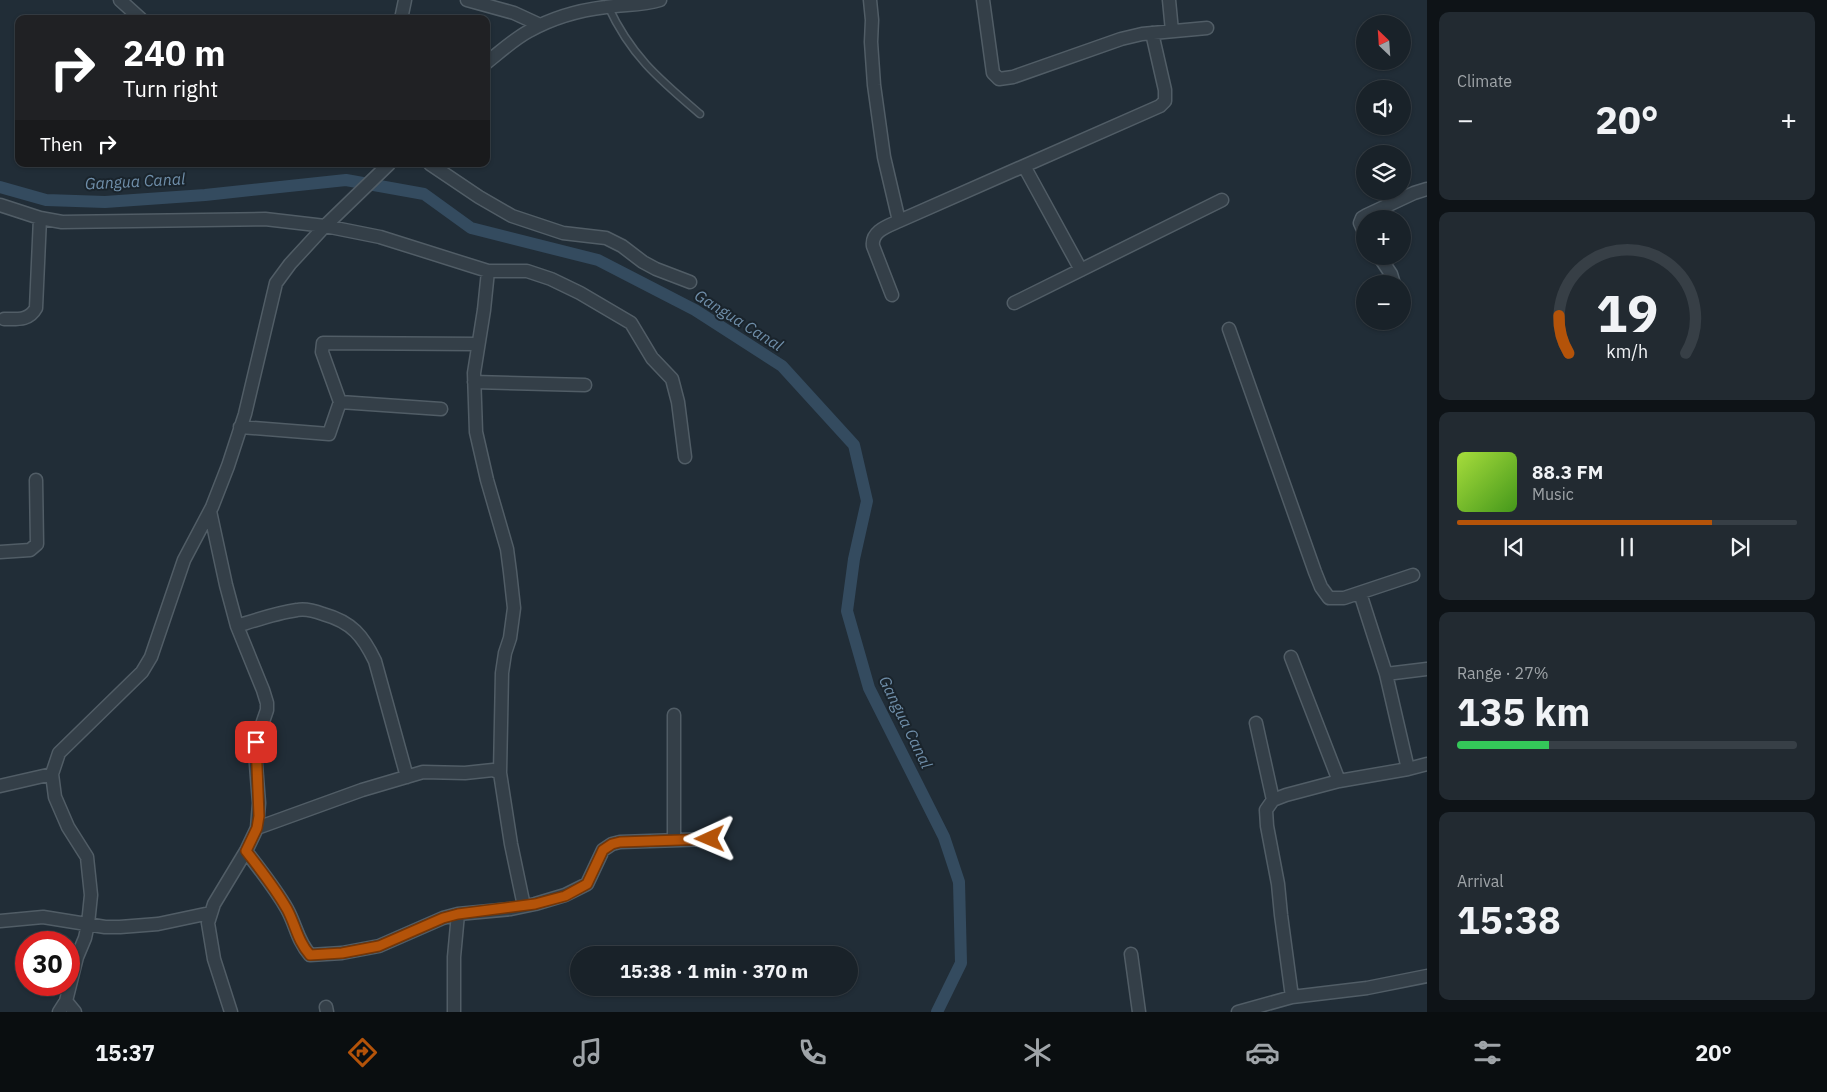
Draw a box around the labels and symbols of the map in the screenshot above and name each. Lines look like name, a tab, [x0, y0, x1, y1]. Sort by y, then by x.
north arrow	[1356, 15, 1411, 70]
water label: Gangua Canal	[84, 168, 186, 194]
water label: Gangua Canal	[691, 285, 788, 356]
water label: Gangua Canal	[875, 672, 937, 772]
pin	[235, 721, 277, 763]
position arrow	[683, 812, 735, 864]
speed limit sign: 30	[15, 931, 80, 996]

